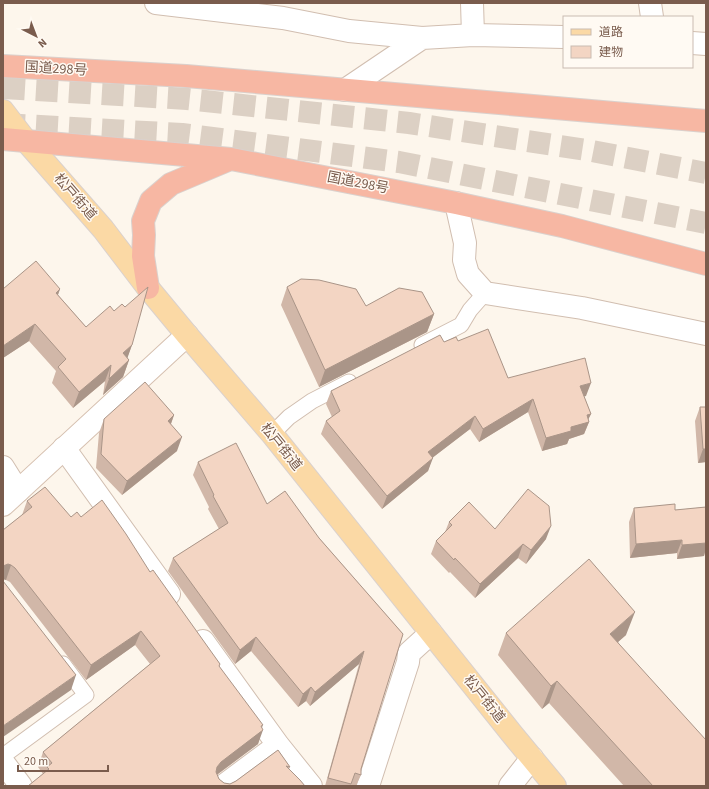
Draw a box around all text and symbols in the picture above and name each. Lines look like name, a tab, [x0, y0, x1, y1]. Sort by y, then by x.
north arrow	[16, 16, 56, 56]
legend	[563, 16, 693, 68]
text: 道路	[599, 24, 623, 41]
text: N	[35, 35, 50, 51]
text: 建物	[599, 44, 623, 61]
street label: 国道298号	[24, 57, 88, 81]
street label: 国道298号	[325, 167, 391, 199]
street label: 松戸街道	[49, 169, 101, 225]
street label: 松戸街道	[256, 419, 306, 475]
street label: 松戸街道	[459, 671, 509, 727]
scale bar	[18, 747, 108, 773]
text: 20 m	[24, 753, 48, 770]

